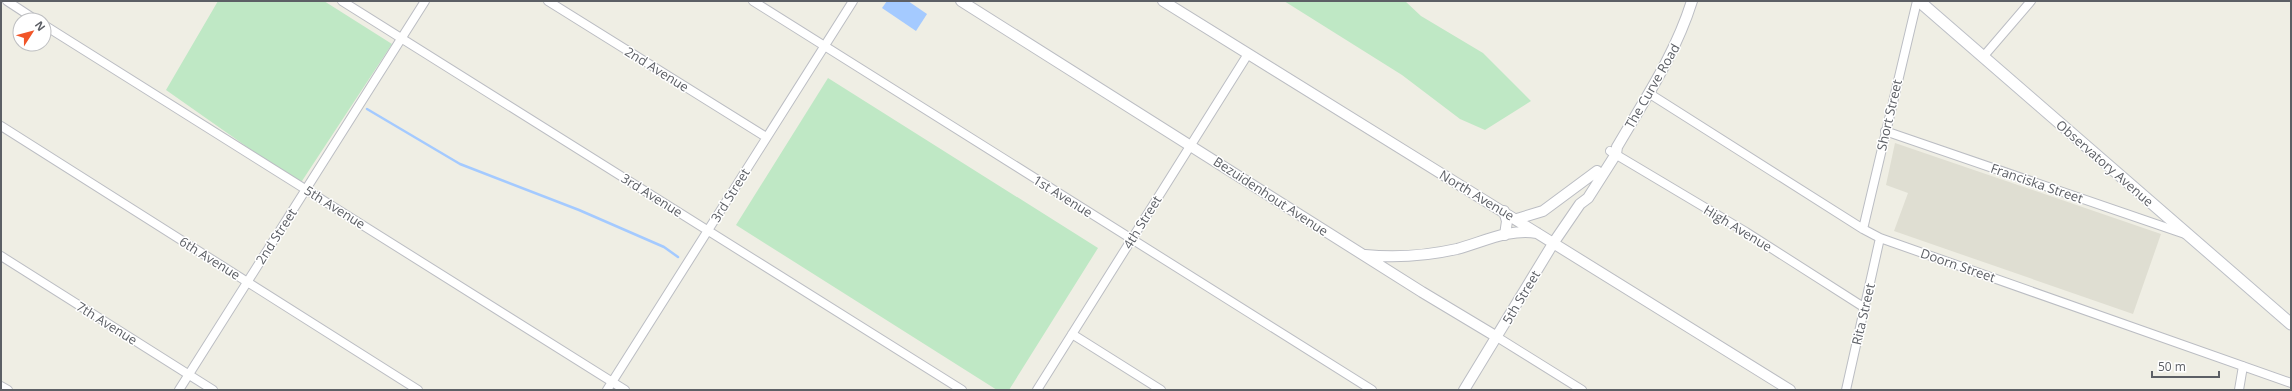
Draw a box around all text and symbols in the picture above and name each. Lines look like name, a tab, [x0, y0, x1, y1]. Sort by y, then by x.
north arrow	[12, 12, 52, 52]
text: N	[32, 18, 49, 34]
street label: The Curve Road	[1620, 40, 1684, 132]
street label: 2nd Avenue	[622, 42, 692, 96]
street label: Short Street	[1872, 77, 1906, 152]
street label: Observatory Avenue	[2052, 116, 2158, 210]
street label: Bezuidenhout Avenue	[1210, 152, 1332, 240]
street label: Franciska Street	[1988, 159, 2086, 207]
street label: 3rd Street	[706, 164, 754, 225]
street label: North Avenue	[1436, 166, 1518, 224]
street label: 3rd Avenue	[618, 169, 686, 221]
street label: 1st Avenue	[1030, 171, 1096, 221]
street label: 5th Avenue	[301, 181, 369, 233]
street label: 4th Street	[1119, 192, 1166, 252]
street label: High Avenue	[1701, 201, 1775, 255]
street label: 2nd Street	[251, 204, 301, 267]
street label: 6th Avenue	[176, 232, 244, 284]
street label: Doorn Street	[1918, 244, 1998, 286]
street label: 5th Street	[1498, 266, 1544, 327]
street label: Rita Street	[1847, 281, 1879, 347]
street label: 7th Avenue	[73, 297, 141, 349]
scale bar	[2152, 353, 2219, 379]
text: 50 m	[2158, 358, 2186, 375]

